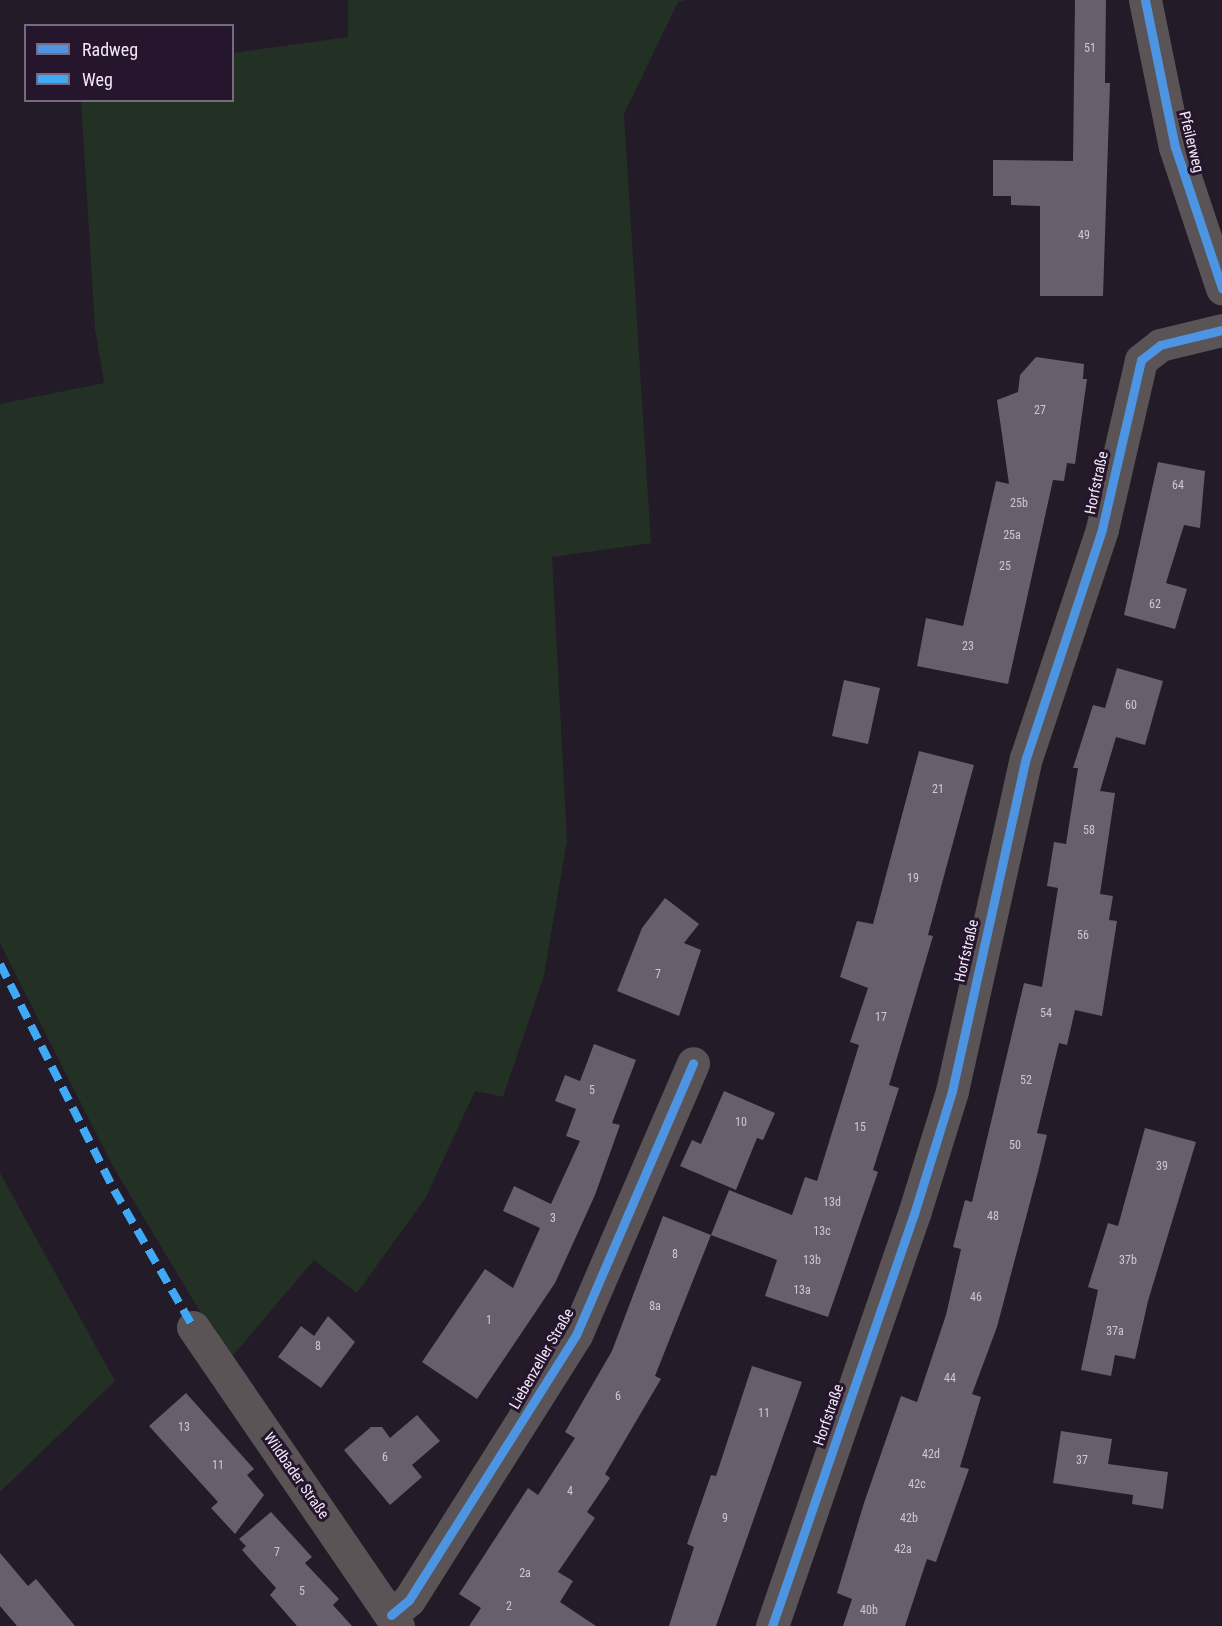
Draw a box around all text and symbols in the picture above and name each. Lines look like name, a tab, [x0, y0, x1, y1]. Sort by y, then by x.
legend	[24, 24, 234, 102]
text: Radweg	[82, 39, 138, 60]
house number: 51	[1084, 42, 1096, 56]
text: Weg	[82, 69, 113, 90]
street label: Pfeilerweg	[1175, 109, 1207, 175]
house number: 49	[1078, 229, 1090, 243]
house number: 27	[1034, 404, 1046, 418]
street label: Horfstraße	[1082, 450, 1112, 516]
house number: 64	[1172, 479, 1184, 493]
house number: 25b	[1010, 497, 1028, 511]
house number: 25a	[1003, 529, 1021, 543]
house number: 25	[999, 560, 1011, 574]
house number: 62	[1149, 598, 1161, 612]
house number: 23	[962, 640, 974, 654]
house number: 60	[1125, 699, 1137, 713]
house number: 21	[932, 783, 944, 797]
house number: 58	[1083, 824, 1095, 838]
house number: 19	[907, 872, 919, 886]
street label: Horfstraße	[951, 918, 983, 984]
house number: 56	[1077, 929, 1089, 943]
house number: 7	[655, 968, 661, 982]
house number: 54	[1040, 1007, 1052, 1021]
house number: 17	[875, 1011, 887, 1025]
house number: 52	[1020, 1074, 1032, 1088]
house number: 5	[589, 1084, 595, 1098]
house number: 10	[735, 1116, 747, 1130]
house number: 15	[854, 1121, 866, 1135]
house number: 50	[1009, 1139, 1021, 1153]
house number: 39	[1156, 1160, 1168, 1174]
house number: 13d	[823, 1196, 841, 1210]
house number: 48	[987, 1210, 999, 1224]
house number: 3	[550, 1212, 556, 1226]
house number: 13c	[813, 1225, 831, 1239]
house number: 8	[672, 1248, 678, 1262]
house number: 13b	[803, 1254, 821, 1268]
house number: 37b	[1119, 1254, 1137, 1268]
house number: 13a	[793, 1284, 811, 1298]
house number: 46	[970, 1291, 982, 1305]
house number: 8a	[649, 1300, 661, 1314]
street label: Liebenzeller Straße	[506, 1305, 578, 1413]
house number: 1	[486, 1314, 492, 1328]
house number: 37a	[1106, 1325, 1124, 1339]
house number: 8	[315, 1340, 321, 1354]
house number: 44	[944, 1372, 956, 1386]
street label: Horfstraße	[810, 1382, 848, 1448]
house number: 6	[615, 1390, 621, 1404]
house number: 11	[758, 1407, 770, 1421]
house number: 13	[178, 1421, 190, 1435]
street label: Wildbader Straße	[260, 1429, 332, 1523]
house number: 42d	[922, 1448, 940, 1462]
house number: 6	[382, 1451, 388, 1465]
house number: 37	[1076, 1454, 1088, 1468]
house number: 11	[212, 1459, 224, 1473]
house number: 42c	[908, 1478, 926, 1492]
house number: 4	[567, 1485, 573, 1499]
house number: 9	[722, 1512, 728, 1526]
house number: 42b	[900, 1512, 918, 1526]
house number: 42a	[894, 1543, 912, 1557]
house number: 7	[274, 1546, 280, 1560]
house number: 2a	[519, 1567, 531, 1581]
house number: 5	[299, 1585, 305, 1599]
house number: 2	[506, 1600, 512, 1614]
house number: 40b	[860, 1604, 878, 1618]

